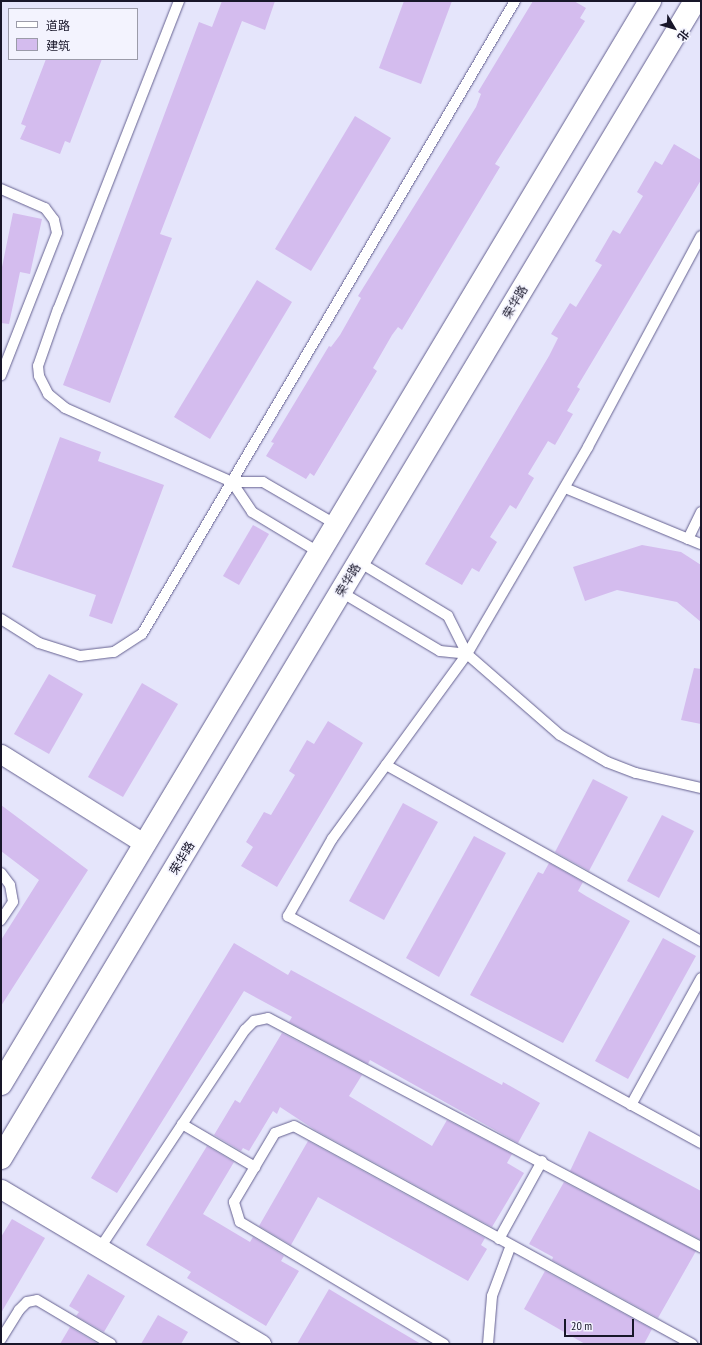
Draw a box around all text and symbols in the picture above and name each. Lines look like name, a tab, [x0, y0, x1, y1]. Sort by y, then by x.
legend	[8, 8, 138, 60]
north arrow	[654, 8, 694, 48]
text: 道路	[46, 18, 70, 33]
text: 北	[675, 27, 692, 44]
text: 建筑	[46, 38, 70, 53]
street label: 荣华路	[500, 283, 530, 321]
street label: 荣华路	[333, 561, 363, 599]
street label: 荣华路	[167, 839, 197, 877]
scale bar	[566, 1311, 636, 1337]
text: 20 m	[571, 1318, 592, 1333]

